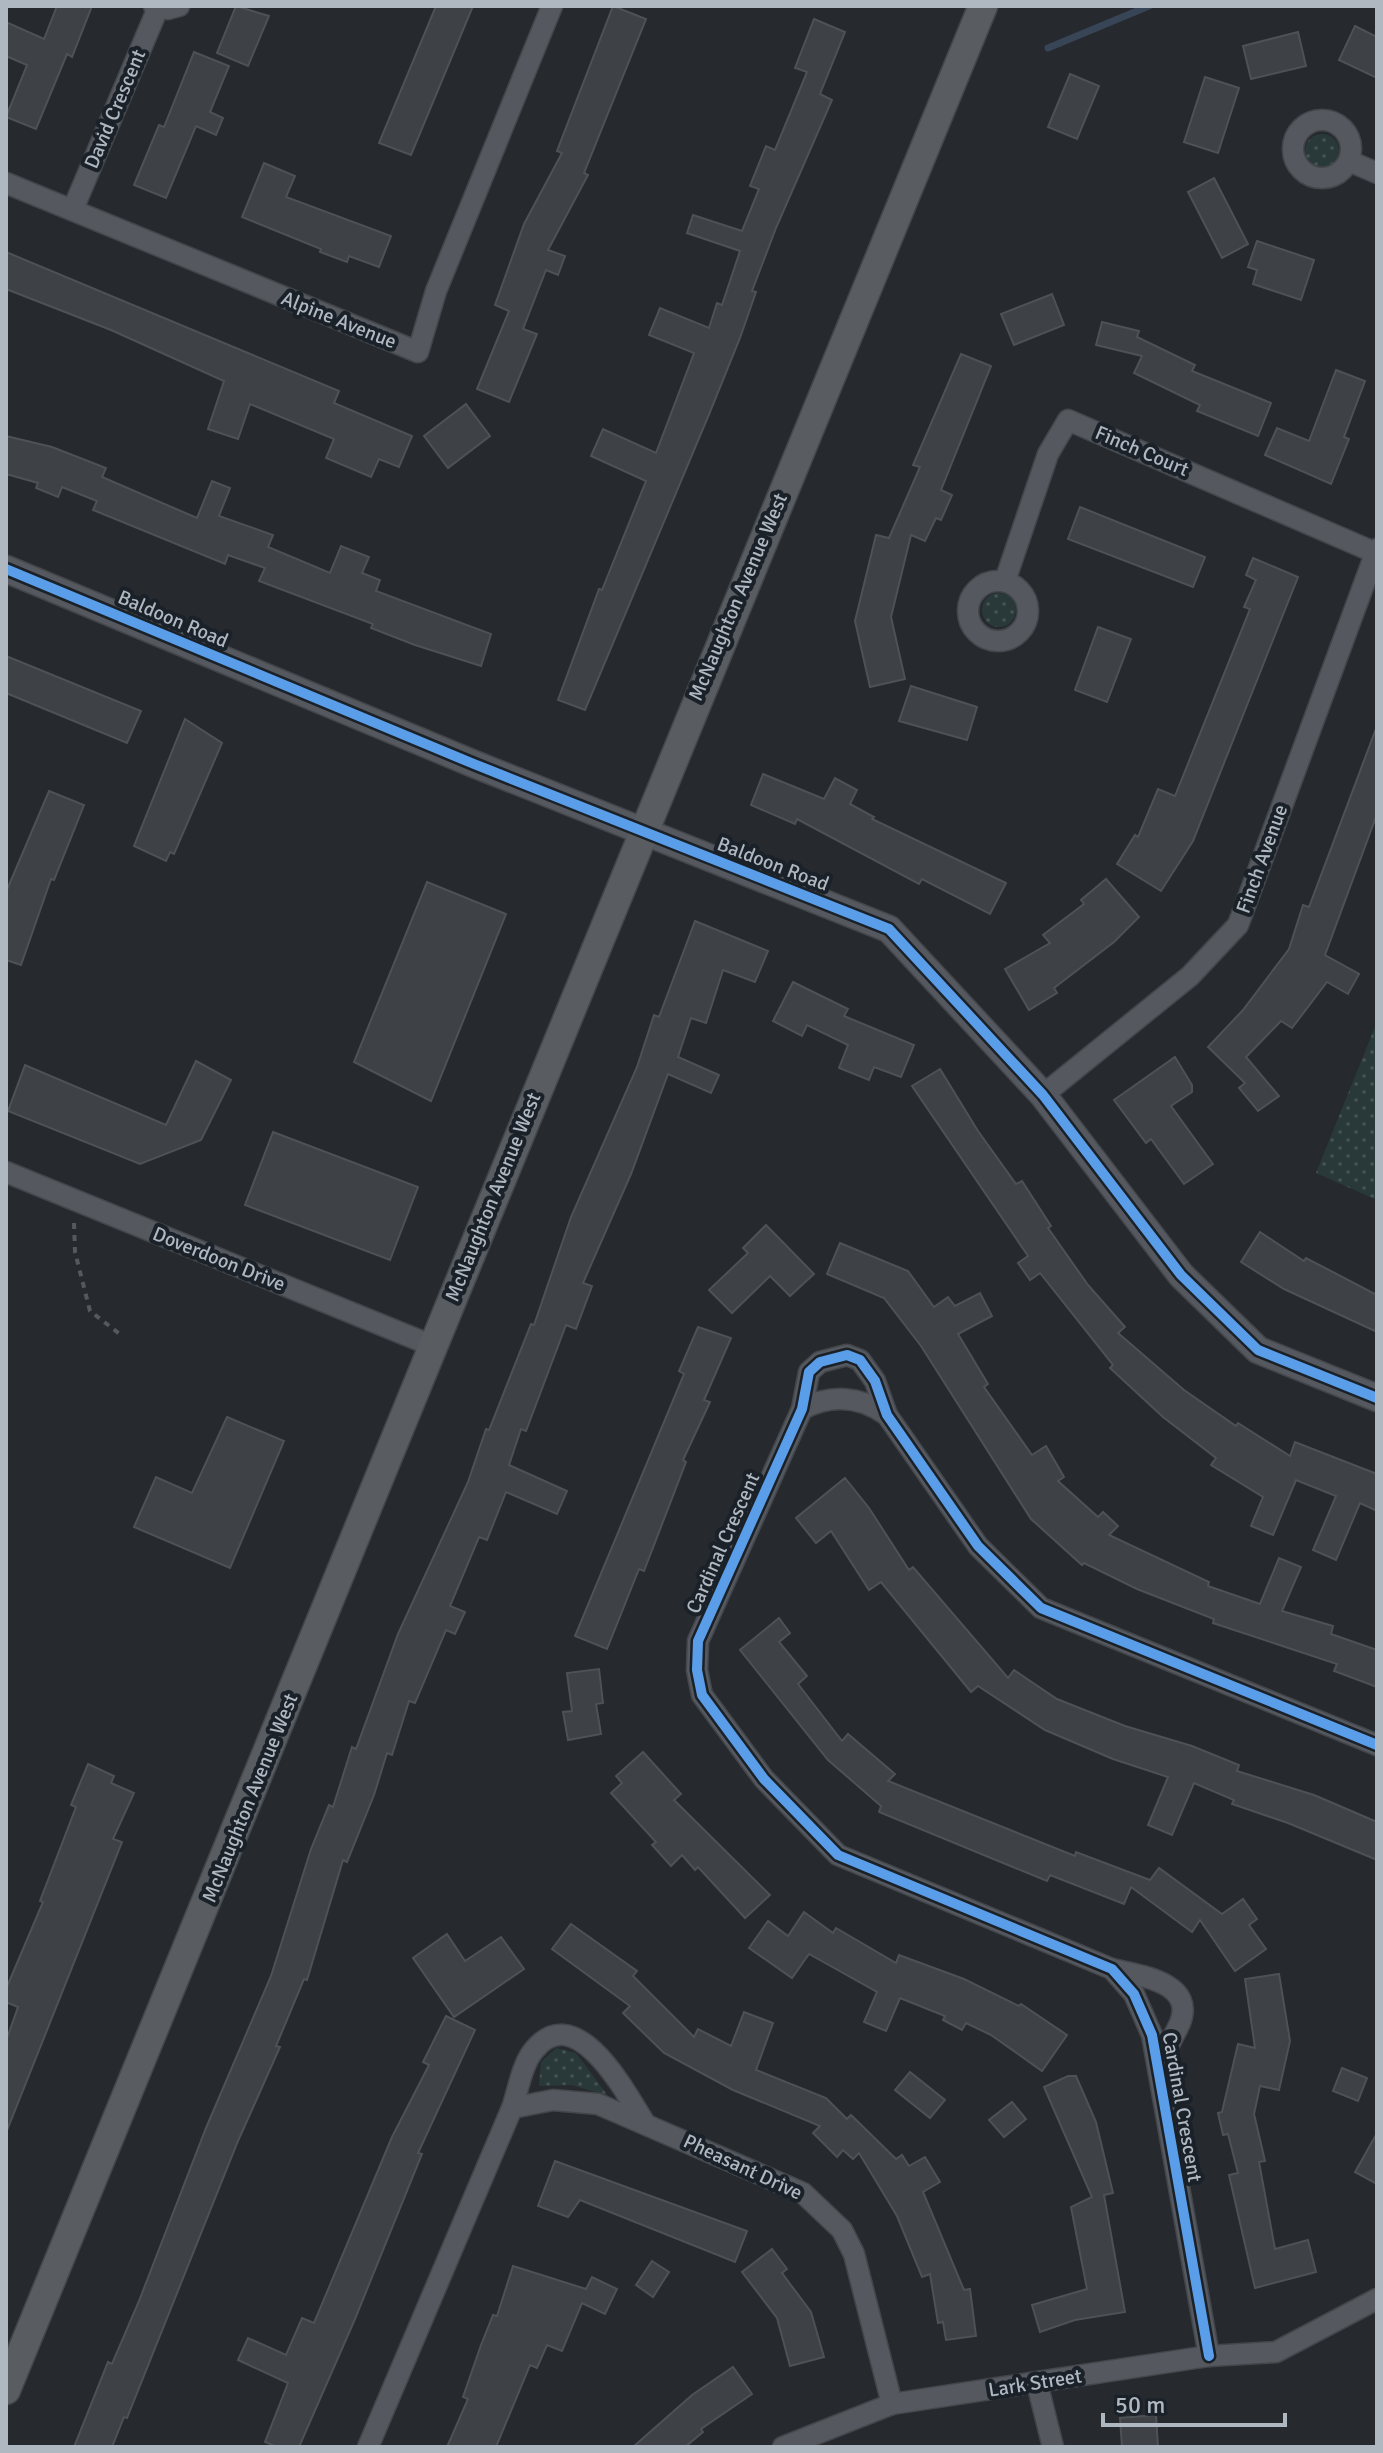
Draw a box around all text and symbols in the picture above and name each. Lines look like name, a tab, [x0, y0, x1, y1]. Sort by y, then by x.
street label: David Crescent	[79, 46, 151, 172]
street label: Alpine Avenue	[278, 286, 400, 354]
street label: Finch Court	[1091, 420, 1193, 482]
street label: McNaughton Avenue West	[683, 489, 793, 705]
street label: Baldoon Road	[114, 585, 232, 653]
street label: Finch Avenue	[1231, 801, 1293, 917]
street label: Baldoon Road	[714, 831, 832, 897]
street label: McNaughton Avenue West	[440, 1089, 546, 1305]
street label: Doverdoon Drive	[149, 1221, 289, 1297]
street label: Cardinal Crescent	[681, 1469, 765, 1617]
street label: McNaughton Avenue West	[197, 1690, 303, 1906]
street label: Cardinal Crescent	[1157, 2030, 1207, 2184]
street label: Pheasant Drive	[680, 2129, 806, 2205]
street label: Lark Street	[986, 2363, 1084, 2403]
scale bar	[1103, 2377, 1285, 2427]
text: 50 m	[1115, 2390, 1165, 2420]

